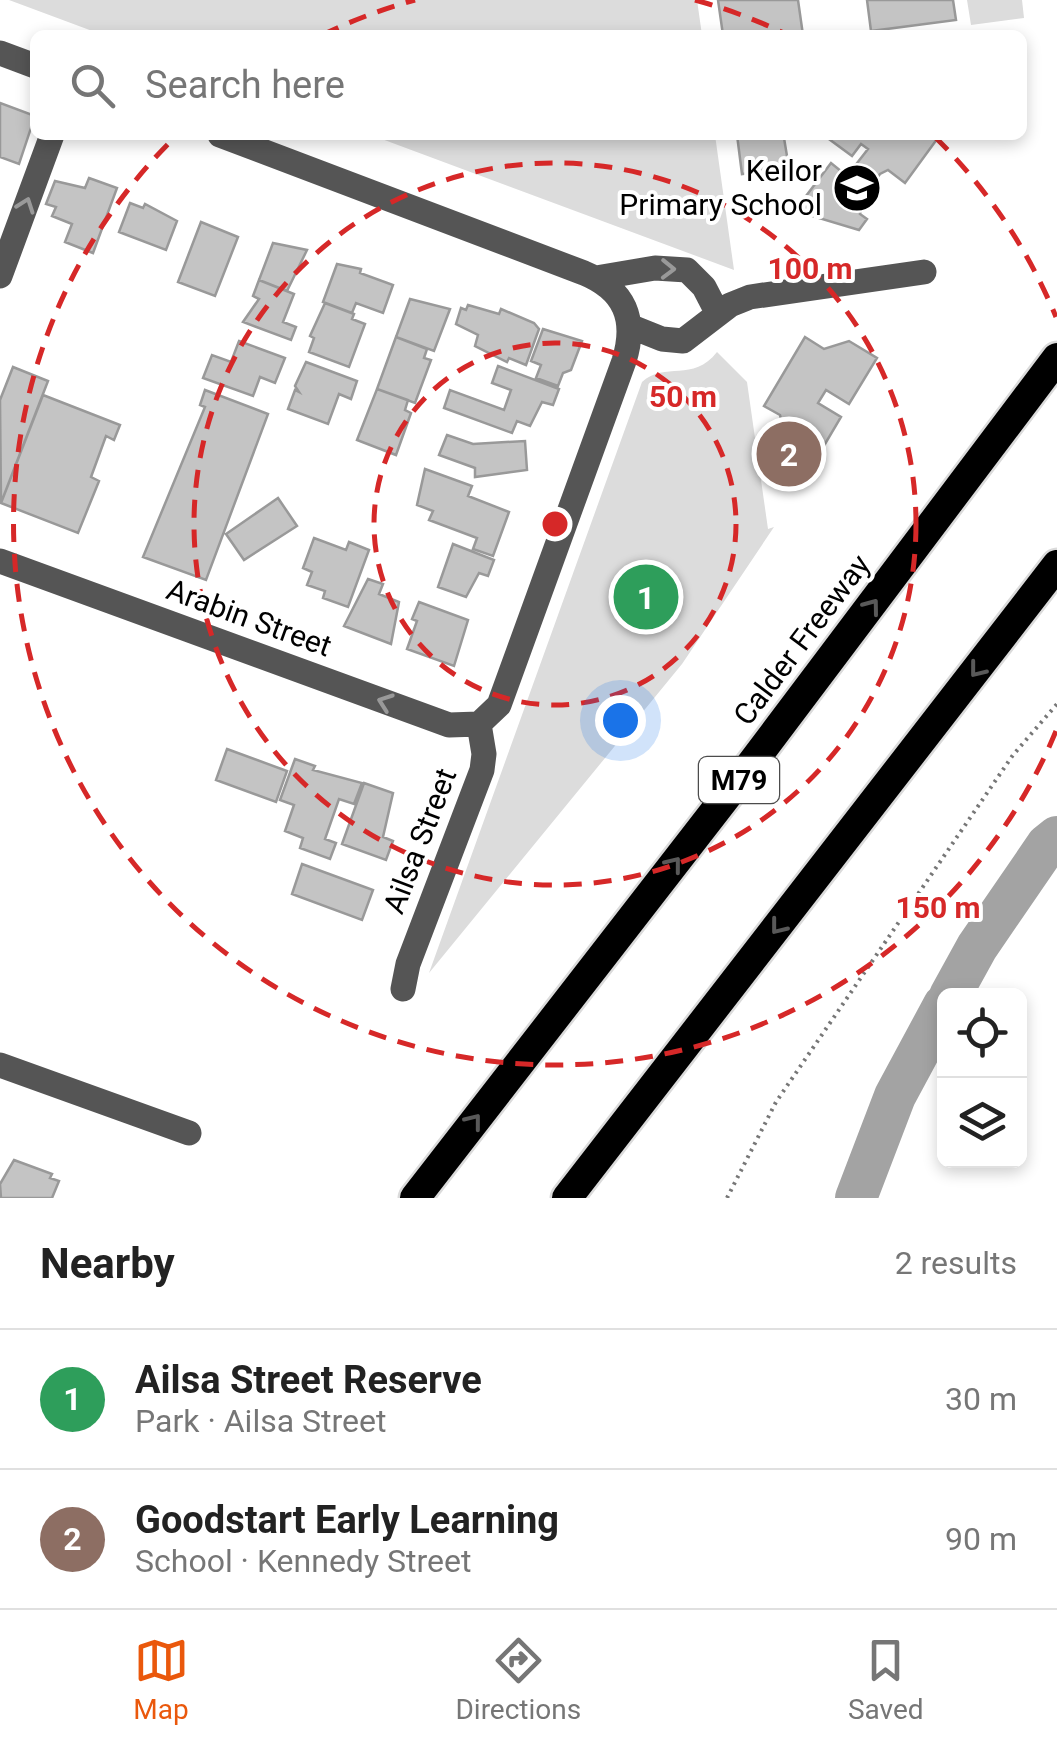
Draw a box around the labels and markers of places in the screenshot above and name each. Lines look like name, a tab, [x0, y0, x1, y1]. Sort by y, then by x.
place label: Keilor Primary School	[619, 153, 822, 222]
school or university icon: Keilor Primary School	[831, 162, 883, 214]
pin: 2	[756, 416, 822, 492]
centre of rings	[537, 506, 573, 542]
pin: 1	[614, 560, 678, 634]

